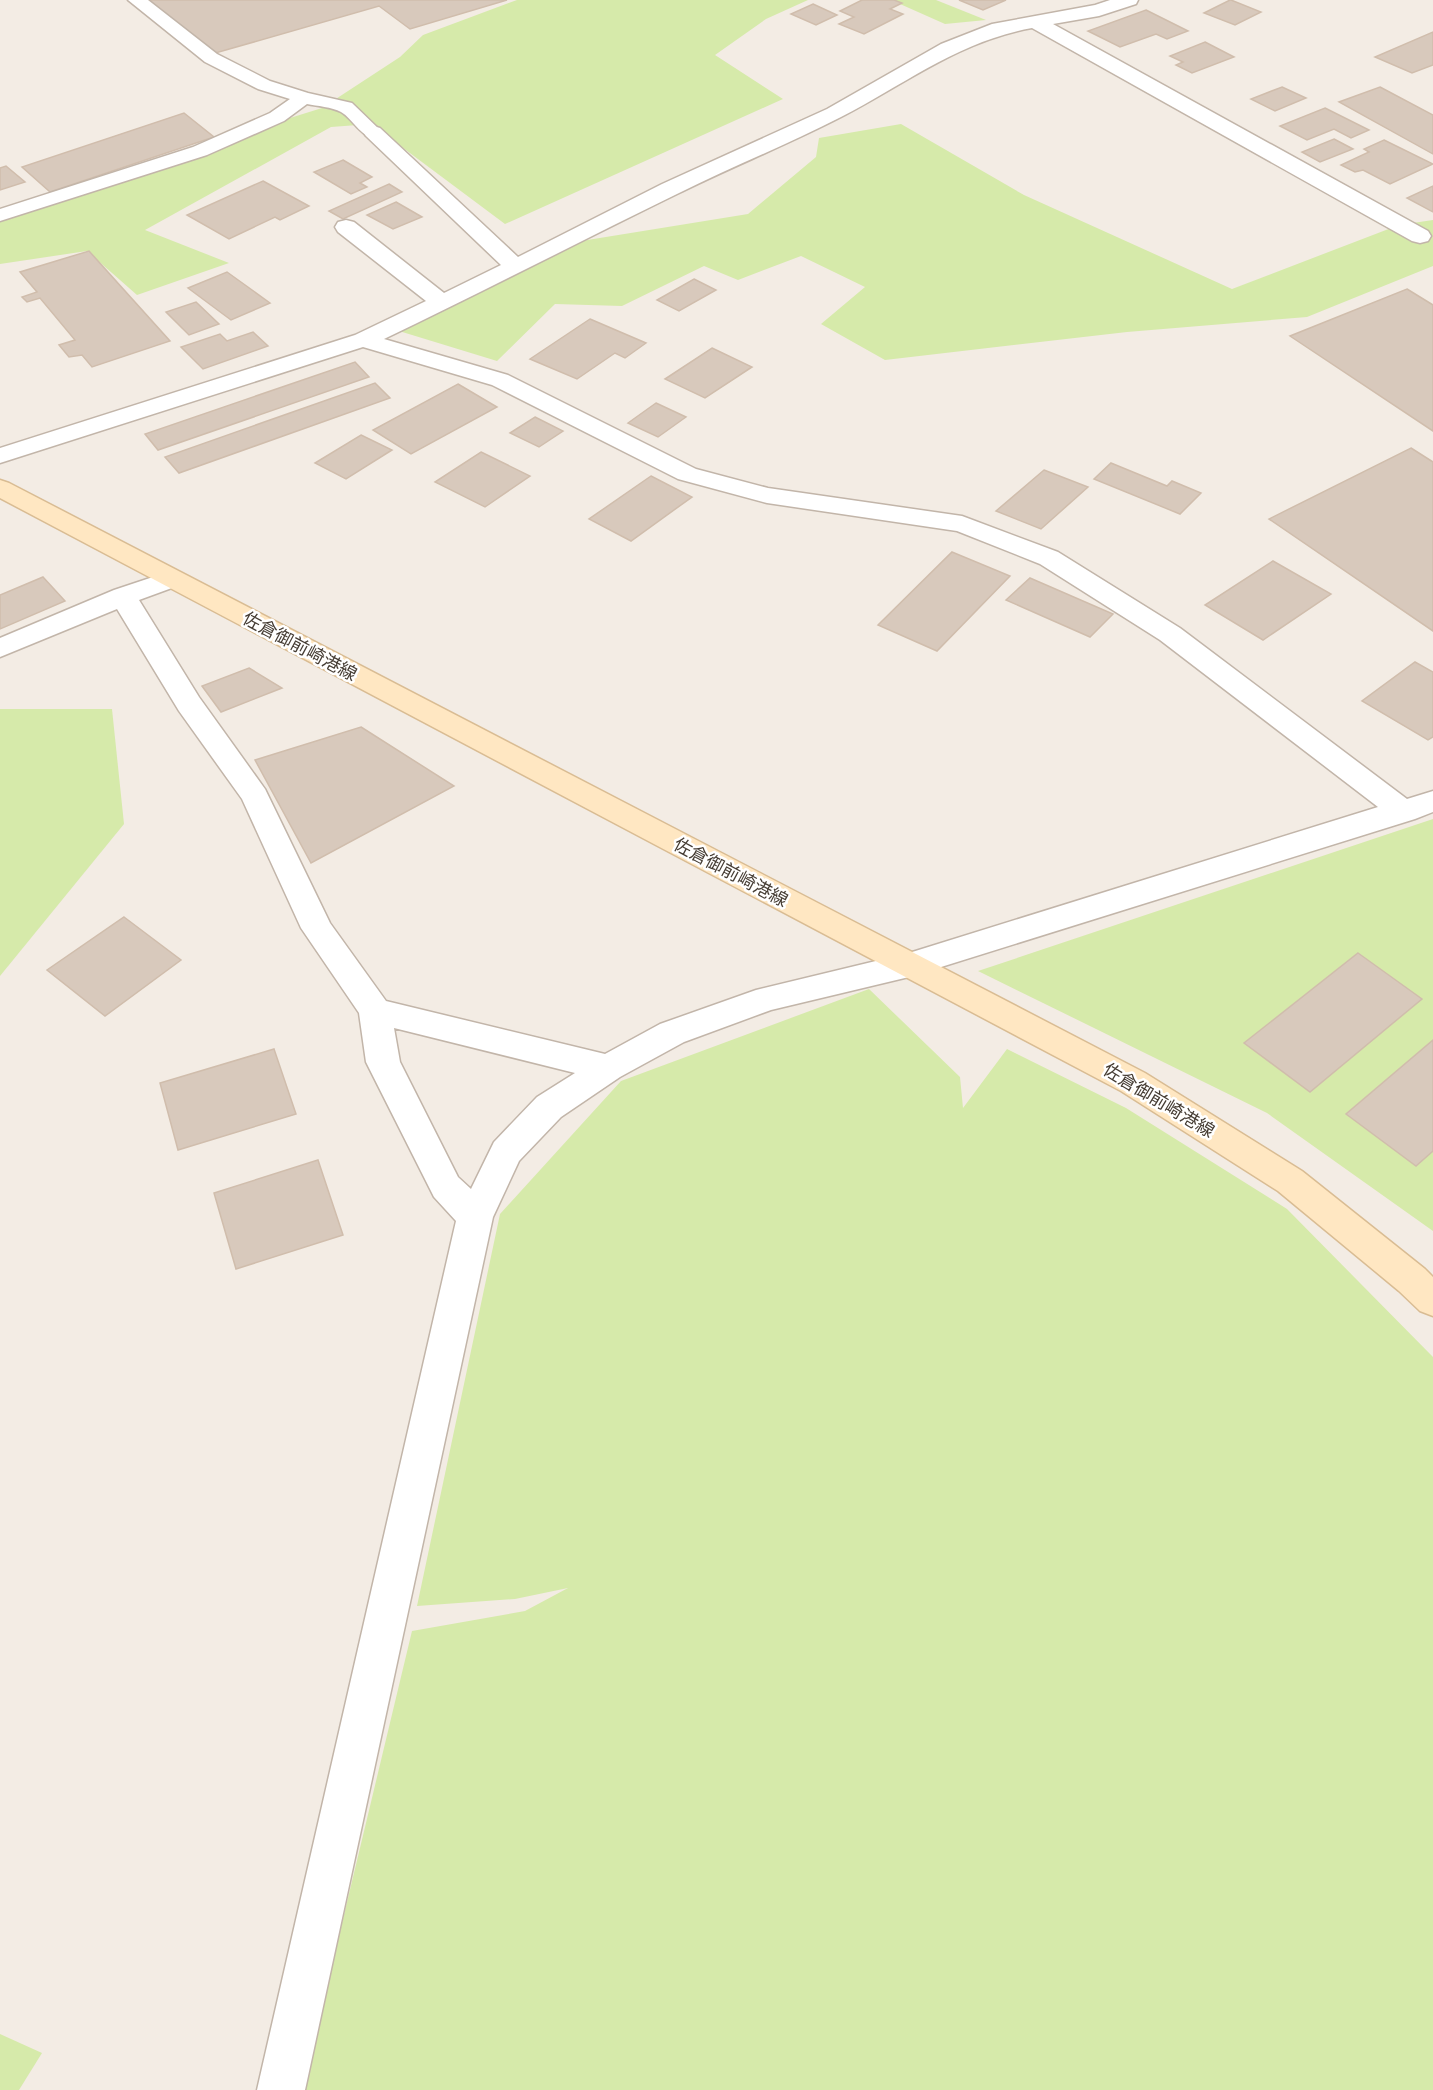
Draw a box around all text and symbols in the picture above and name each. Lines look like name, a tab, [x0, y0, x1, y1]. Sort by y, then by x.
street label: 佐倉御前崎港線	[238, 605, 362, 687]
street label: 佐倉御前崎港線	[669, 831, 793, 913]
street label: 佐倉御前崎港線	[1098, 1056, 1220, 1144]

